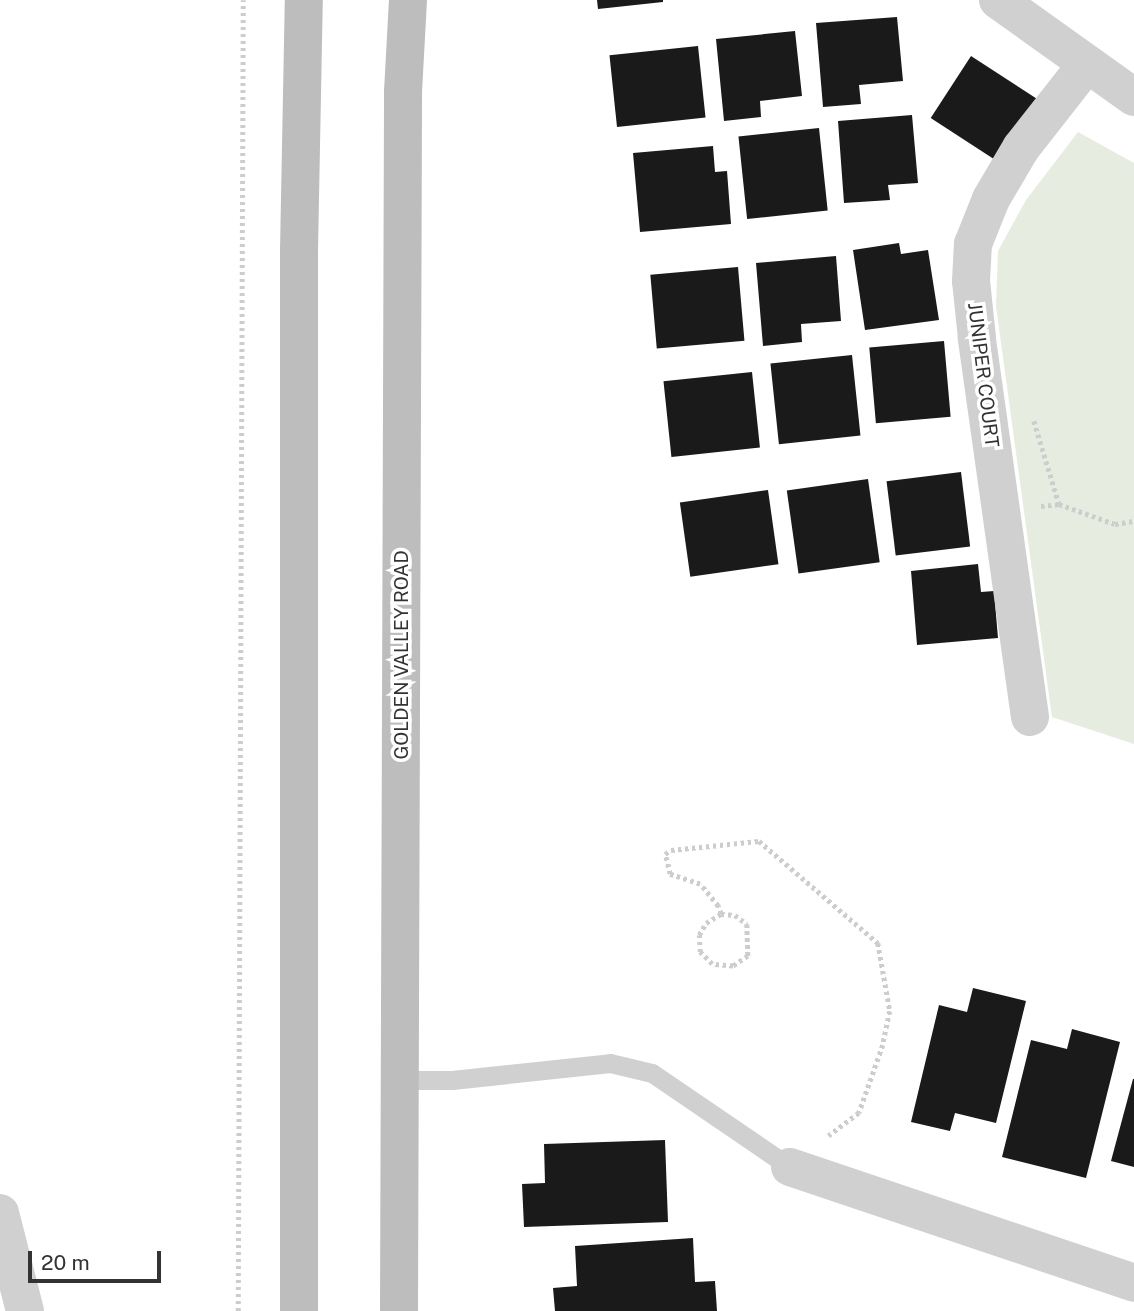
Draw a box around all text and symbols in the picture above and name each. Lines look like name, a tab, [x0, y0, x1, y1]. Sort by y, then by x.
street label: JUNIPER COURT	[963, 301, 1003, 449]
street label: GOLDEN VALLEY ROAD	[391, 550, 413, 760]
scale bar	[32, 1238, 164, 1282]
text: 20 m	[41, 1250, 90, 1275]

